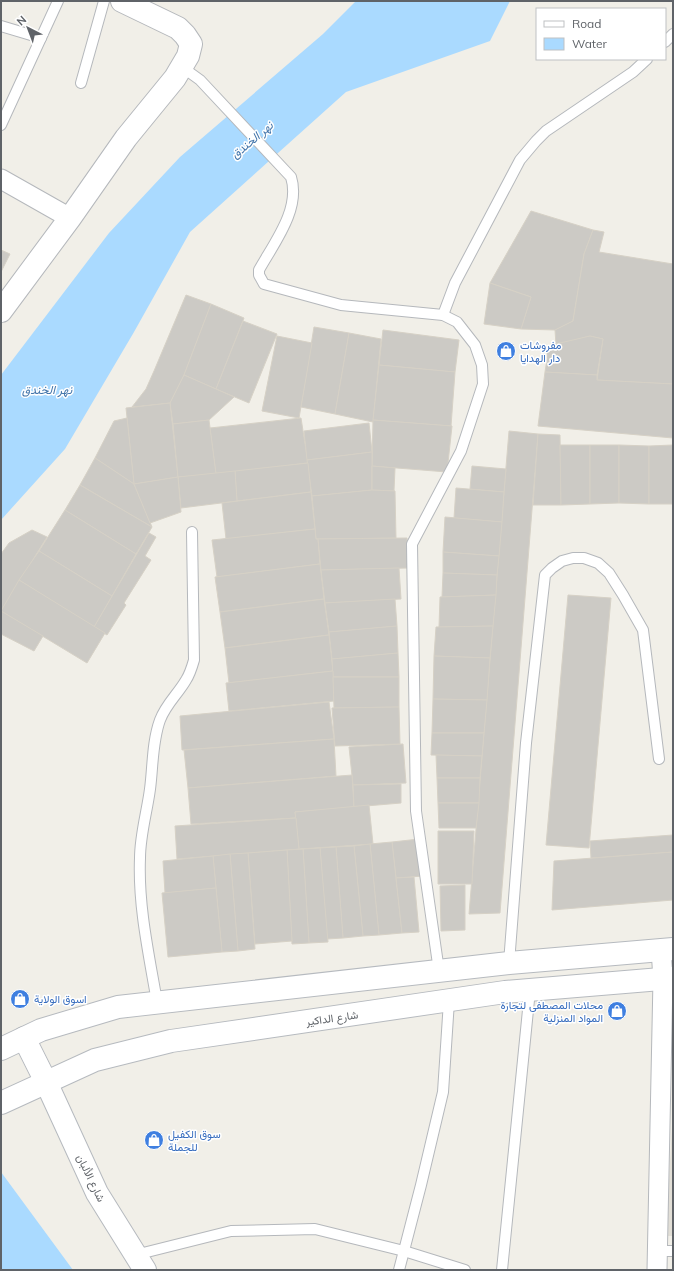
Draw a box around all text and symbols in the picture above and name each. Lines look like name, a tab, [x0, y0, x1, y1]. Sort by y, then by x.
north arrow	[8, 8, 48, 48]
legend	[536, 8, 666, 60]
text: N	[14, 13, 29, 29]
text: Road	[572, 16, 601, 31]
text: Water	[572, 36, 608, 51]
water label: نهر الخندق	[228, 117, 277, 162]
place label: مفروشات دار الهدايا	[520, 338, 562, 365]
shop icon: مفروشات دار الهدايا	[495, 340, 517, 362]
water label: نهر الخندق	[22, 382, 73, 398]
shop icon: اسوق الولاية	[9, 988, 31, 1010]
place label: اسوق الولاية	[34, 992, 87, 1006]
place label: محلات المصطفى لتجارة المواد المنزلية	[501, 998, 603, 1025]
shop icon: محلات المصطفى لتجارة المواد المنزلية	[606, 1000, 628, 1022]
street label: شارع الداكير	[304, 1007, 359, 1030]
place label: سوق الكفيل للجملة	[168, 1127, 221, 1154]
shop icon: سوق الكفيل للجملة	[143, 1129, 165, 1151]
street label: شارع الألبان	[73, 1152, 109, 1205]

